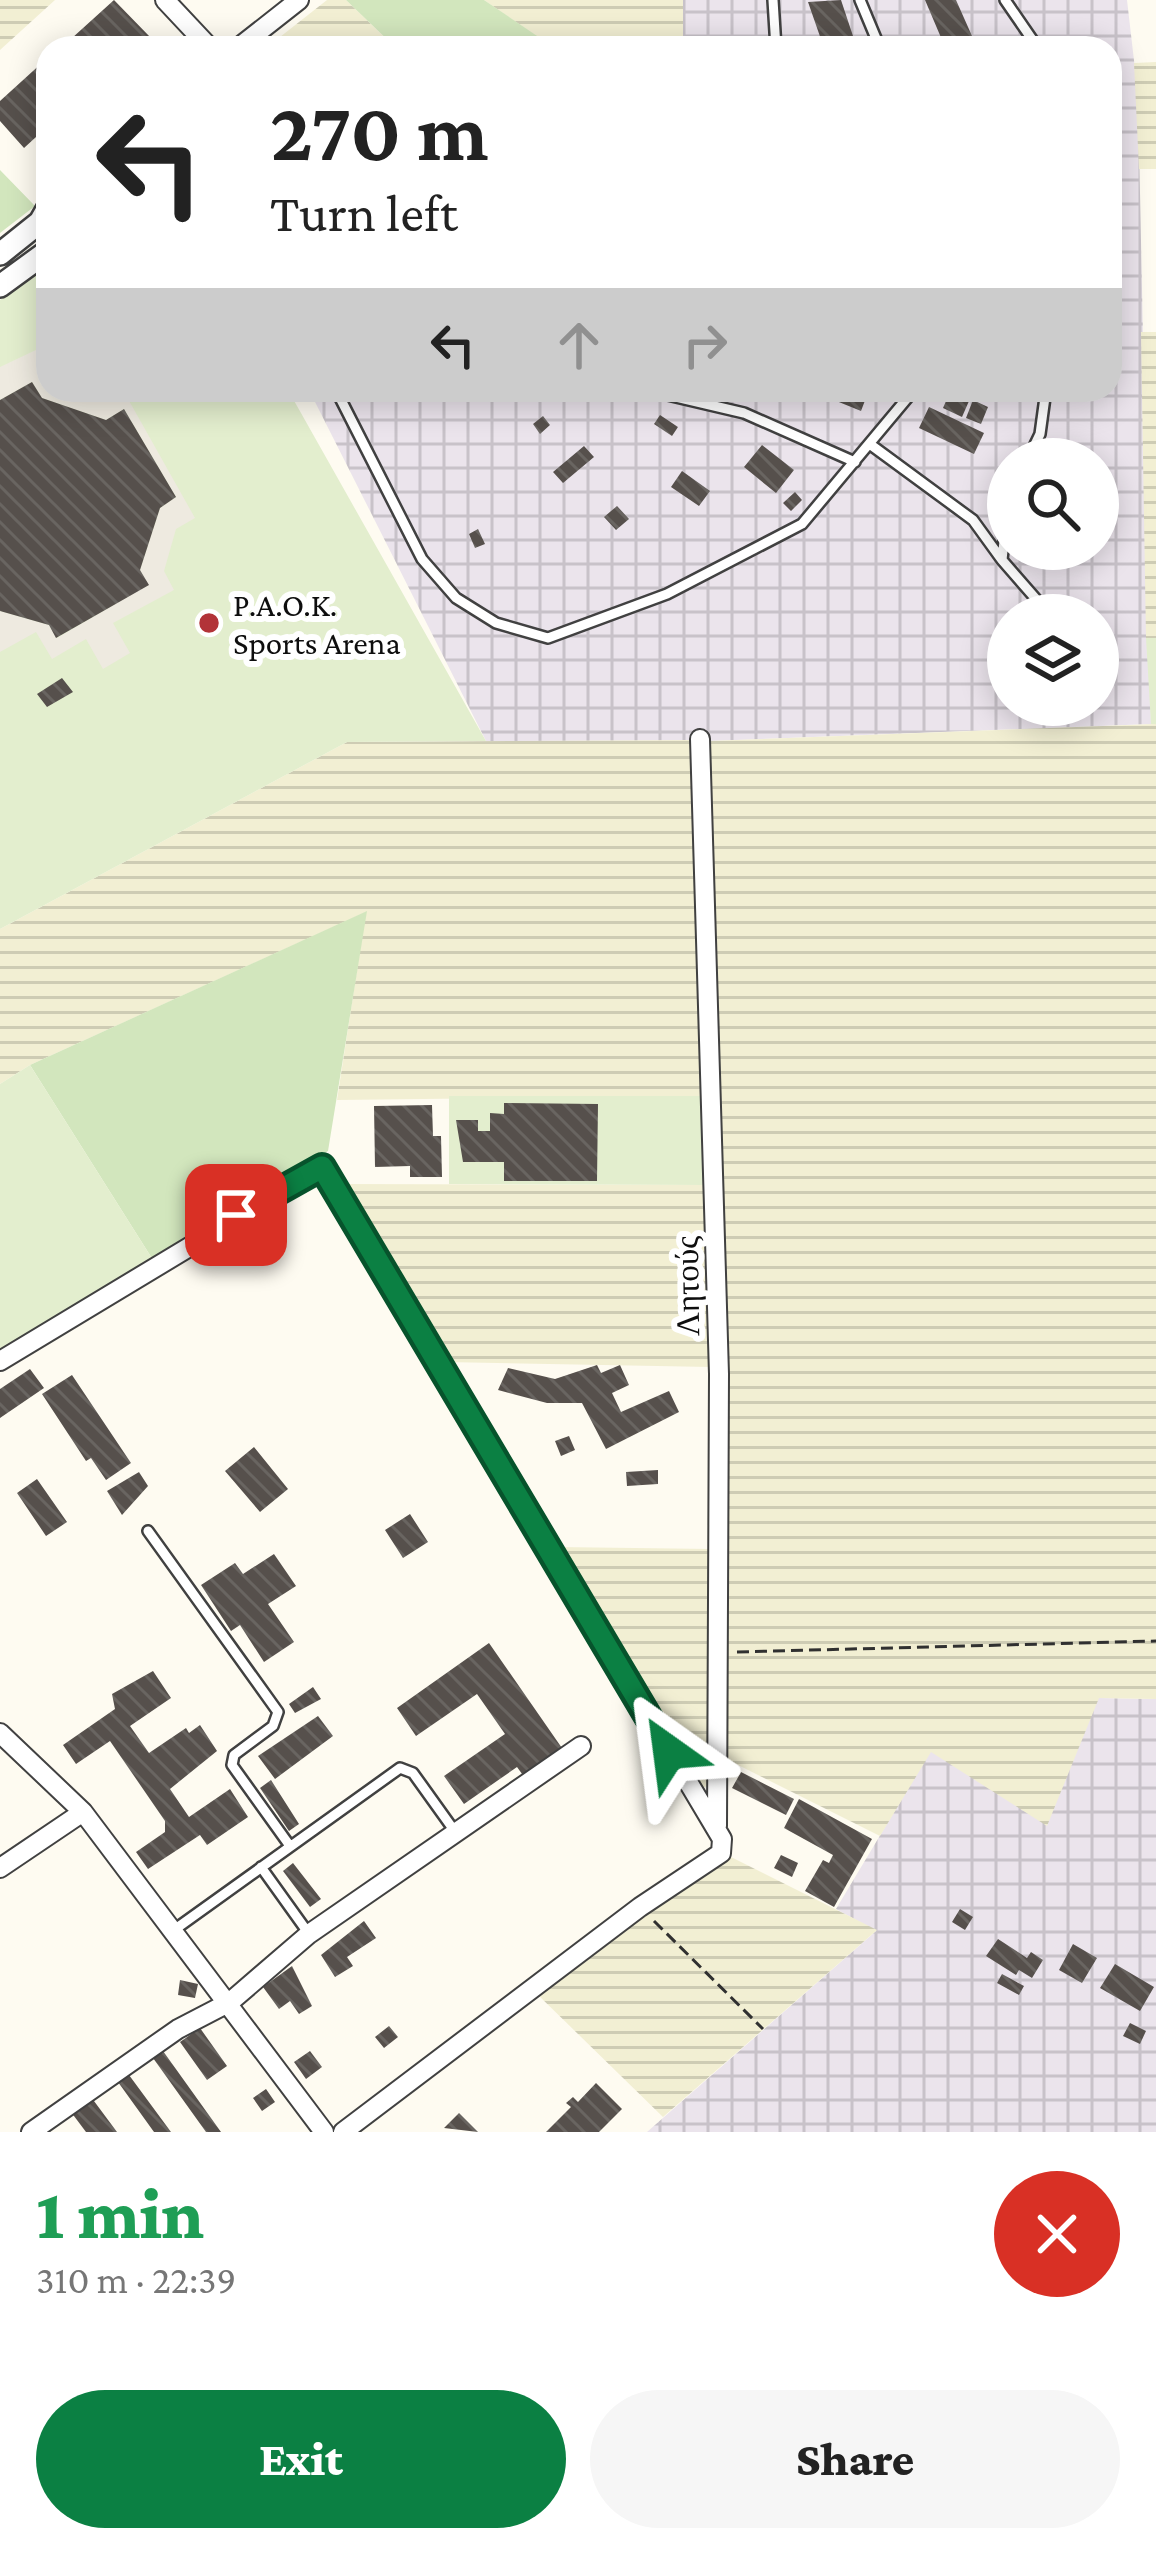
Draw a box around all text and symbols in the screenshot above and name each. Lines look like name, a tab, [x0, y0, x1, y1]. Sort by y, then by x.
icon: left	[72, 84, 228, 240]
text: 270 m	[270, 85, 489, 178]
text: Turn left	[270, 183, 458, 243]
icon: left	[420, 312, 486, 378]
icon: ahead	[546, 312, 612, 378]
icon: right	[672, 312, 738, 378]
map controls	[987, 438, 1119, 726]
button: search	[987, 438, 1119, 570]
place label: P.A.O.K. Sports Arena	[233, 586, 401, 661]
button: layers	[987, 594, 1119, 726]
marker: P.A.O.K. Sports Arena	[196, 610, 222, 636]
pin	[185, 1164, 287, 1266]
icon: arrive	[203, 1182, 269, 1248]
street label: Λητούς	[668, 1236, 706, 1336]
position arrow	[606, 1689, 732, 1815]
button: close	[994, 2171, 1120, 2297]
text: 1 min	[36, 2173, 204, 2253]
text: 310 m · 22:39	[36, 2258, 236, 2301]
button: Exit	[36, 2390, 566, 2528]
button: Share	[590, 2390, 1120, 2528]

